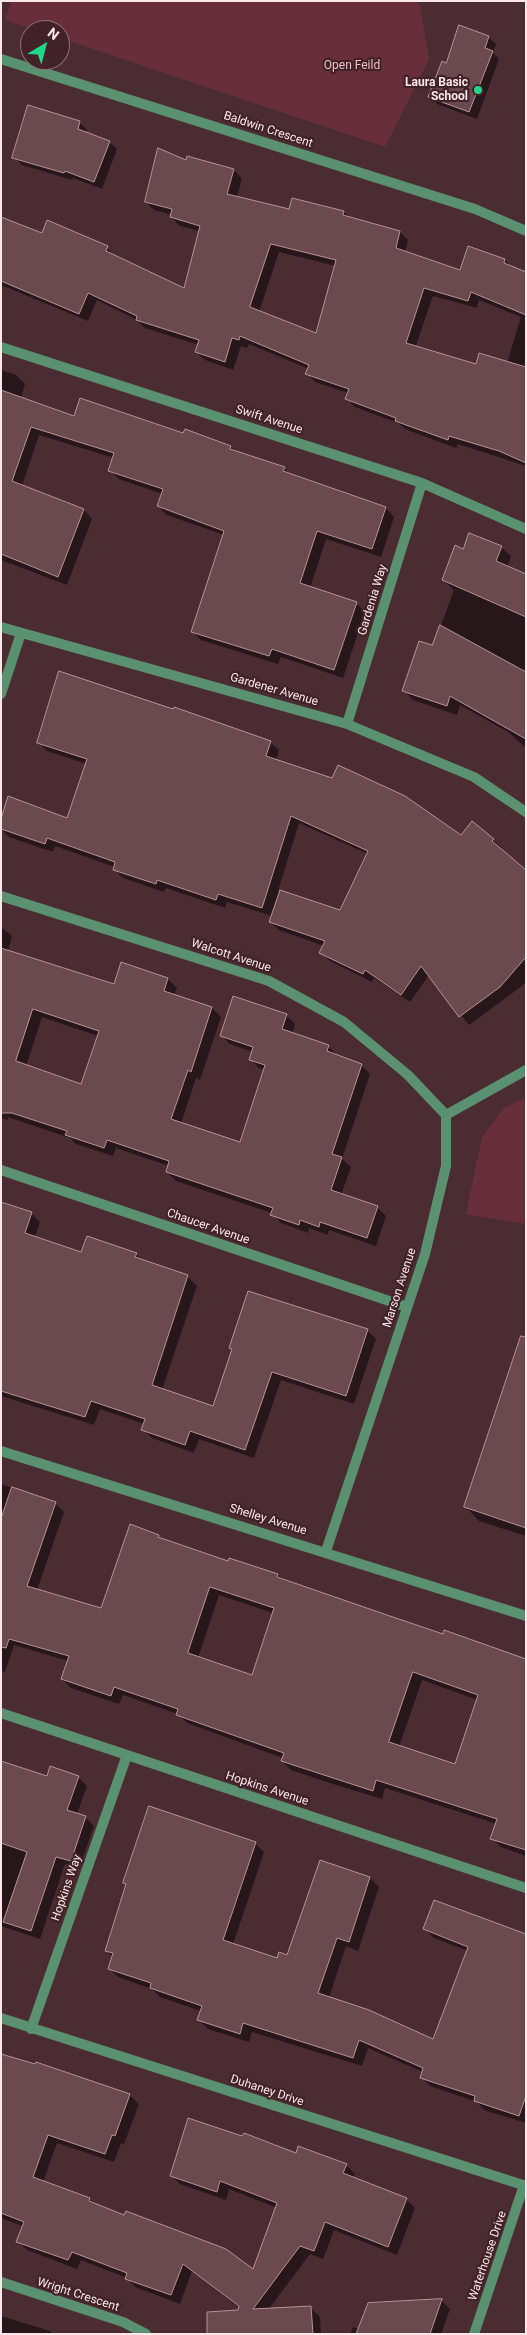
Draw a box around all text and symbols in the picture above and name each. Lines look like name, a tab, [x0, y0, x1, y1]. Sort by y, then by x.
north arrow	[20, 20, 70, 70]
text: N	[45, 24, 62, 43]
park label: Open Feild	[324, 59, 380, 73]
place label: Laura Basic School	[405, 76, 468, 104]
marker: Laura Basic School	[472, 84, 484, 96]
street label: Baldwin Crescent	[222, 109, 314, 151]
street label: Swift Avenue	[234, 402, 304, 438]
street label: Gardenia Way	[355, 563, 391, 637]
street label: Gardener Avenue	[228, 671, 320, 709]
street label: Walcott Avenue	[189, 936, 273, 976]
street label: Chaucer Avenue	[165, 1206, 251, 1248]
street label: Marson Avenue	[380, 1246, 420, 1330]
street label: Shelley Avenue	[228, 1501, 308, 1539]
street label: Hopkins Avenue	[224, 1769, 310, 1809]
street label: Hopkins Way	[49, 1853, 85, 1923]
street label: Duhaney Drive	[229, 2072, 305, 2110]
street label: Waterhouse Drive	[466, 2209, 510, 2303]
street label: Wright Crescent	[35, 2275, 121, 2315]

